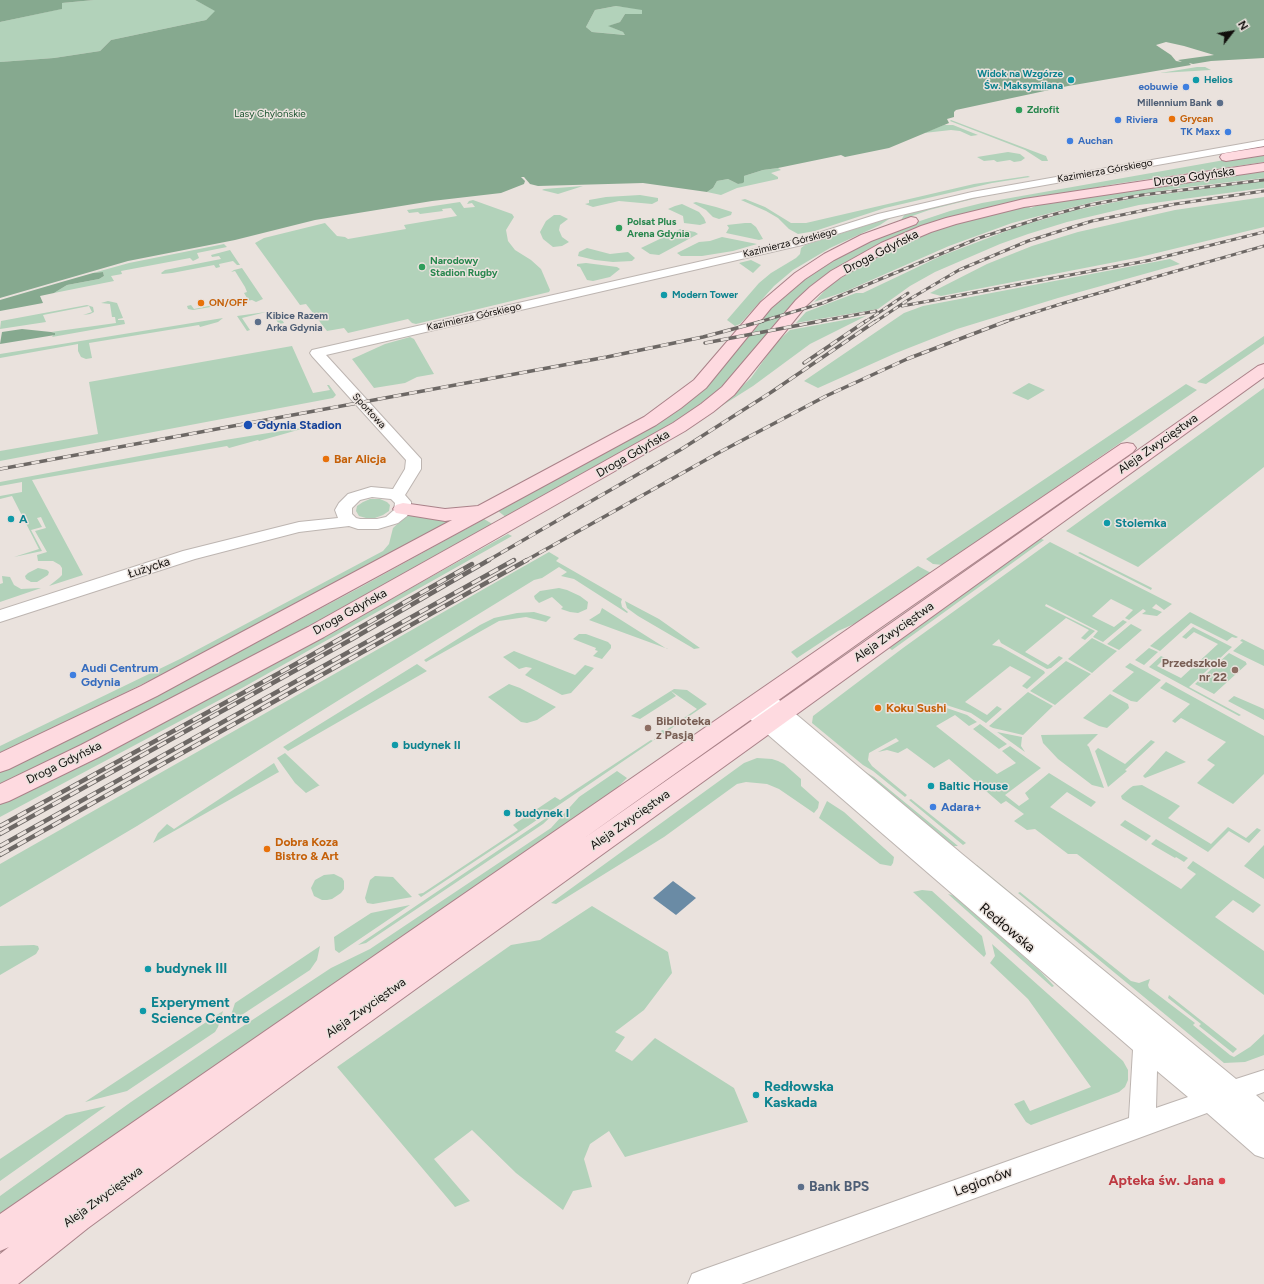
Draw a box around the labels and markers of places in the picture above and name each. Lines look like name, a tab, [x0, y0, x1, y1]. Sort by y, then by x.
place label: Widok na Wzgórze Św. Maksymilana	[977, 68, 1063, 92]
place label: Helios	[1204, 74, 1233, 86]
marker: Widok na Wzgórze Św. Maksymilana	[1066, 75, 1076, 85]
marker: Helios	[1191, 75, 1201, 85]
place label: eobuwie	[1139, 81, 1178, 93]
marker: eobuwie	[1181, 82, 1191, 92]
place label: Millennium Bank	[1137, 97, 1212, 109]
marker: Millennium Bank	[1215, 98, 1225, 108]
place label: Zdrofit	[1027, 104, 1059, 116]
marker: Zdrofit	[1014, 105, 1024, 115]
place label: Grycan	[1180, 113, 1213, 125]
place label: Riviera	[1126, 114, 1158, 126]
marker: Grycan	[1167, 114, 1177, 124]
marker: Riviera	[1113, 115, 1123, 125]
place label: TK Maxx	[1181, 126, 1220, 138]
marker: TK Maxx	[1223, 127, 1233, 137]
place label: Auchan	[1078, 135, 1113, 147]
marker: Auchan	[1065, 136, 1075, 146]
place label: Polsat Plus Arena Gdynia	[627, 216, 690, 240]
marker: Polsat Plus Arena Gdynia	[614, 223, 624, 233]
place label: Narodowy Stadion Rugby	[430, 255, 497, 278]
marker: Narodowy Stadion Rugby	[417, 262, 427, 272]
place label: Modern Tower	[672, 289, 738, 301]
marker: Modern Tower	[659, 290, 669, 300]
place label: ON/OFF	[209, 297, 248, 309]
marker: ON/OFF	[196, 298, 206, 308]
place label: Kibice Razem Arka Gdynia	[266, 310, 328, 334]
marker: Kibice Razem Arka Gdynia	[253, 317, 263, 327]
place label: Gdynia Stadion	[257, 418, 342, 432]
marker: Gdynia Stadion	[242, 419, 254, 431]
place label: Bar Alicja	[334, 452, 386, 466]
marker: Bar Alicja	[321, 454, 331, 464]
place label: A	[19, 512, 28, 526]
marker: A	[6, 514, 16, 524]
place label: Stolemka	[1115, 516, 1167, 530]
marker: Stolemka	[1102, 518, 1112, 528]
place label: Przedszkole nr 22	[1162, 656, 1227, 684]
place label: Audi Centrum Gdynia	[81, 661, 158, 689]
marker: Przedszkole nr 22	[1230, 665, 1240, 675]
marker: Audi Centrum Gdynia	[68, 670, 78, 680]
place label: Koku Sushi	[886, 701, 946, 715]
marker: Koku Sushi	[873, 703, 883, 713]
place label: Biblioteka z Pasją	[656, 714, 711, 742]
marker: Biblioteka z Pasją	[643, 723, 653, 733]
place label: budynek II	[403, 738, 461, 752]
marker: budynek II	[390, 740, 400, 750]
place label: Baltic House	[939, 779, 1008, 793]
marker: Baltic House	[926, 781, 936, 791]
place label: Adara+	[941, 800, 981, 814]
marker: Adara+	[928, 802, 938, 812]
place label: budynek I	[515, 806, 569, 820]
marker: budynek I	[502, 808, 512, 818]
place label: Dobra Koza Bistro & Art	[275, 835, 339, 863]
marker: Dobra Koza Bistro & Art	[262, 844, 272, 854]
place label: budynek III	[156, 961, 227, 977]
marker: budynek III	[143, 964, 153, 974]
place label: Experyment Science Centre	[151, 995, 250, 1028]
marker: Experyment Science Centre	[138, 1006, 148, 1016]
place label: Redłowska Kaskada	[764, 1079, 834, 1112]
marker: Redłowska Kaskada	[751, 1090, 761, 1100]
place label: Apteka św. Jana	[1109, 1173, 1214, 1189]
marker: Apteka św. Jana	[1217, 1176, 1227, 1186]
place label: Bank BPS	[809, 1179, 869, 1195]
marker: Bank BPS	[796, 1182, 806, 1192]

